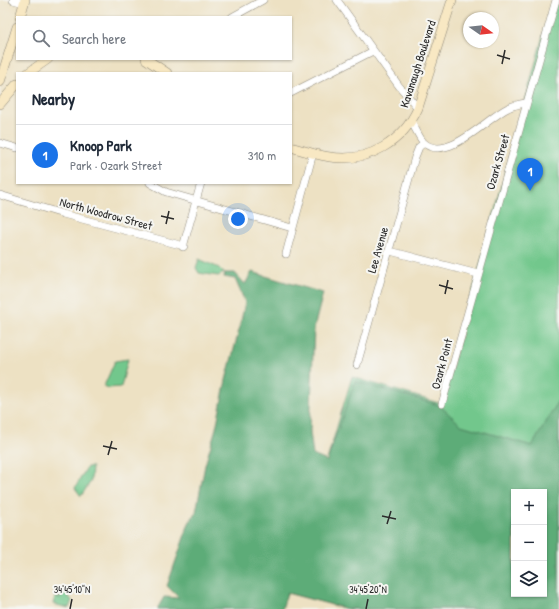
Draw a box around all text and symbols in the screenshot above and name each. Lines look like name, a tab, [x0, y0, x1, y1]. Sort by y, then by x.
north arrow	[463, 12, 499, 48]
search box	[16, 16, 292, 60]
street label: Kavanaugh Boulevard	[395, 18, 440, 110]
icon: search	[30, 27, 52, 49]
text: Search here	[62, 28, 126, 49]
text: Nearby	[32, 87, 75, 110]
street label: Ozark Street	[482, 131, 514, 192]
text: Knoop Park	[70, 135, 132, 156]
text: 1	[43, 146, 47, 164]
text: 310 m	[248, 146, 276, 164]
text: Park · Ozark Street	[70, 156, 162, 174]
pin: 1	[517, 158, 543, 191]
street label: North Woodrow Street	[58, 193, 155, 234]
your location	[228, 209, 248, 229]
street label: Lee Avenue	[363, 225, 392, 275]
street label: Ozark Point	[427, 336, 457, 391]
map controls	[511, 489, 547, 597]
button: +	[511, 489, 547, 525]
button: −	[511, 525, 547, 561]
button: layers	[511, 561, 547, 597]
text: 34°45'10"N	[54, 583, 90, 596]
text: 34°45'20"N	[349, 583, 387, 596]

